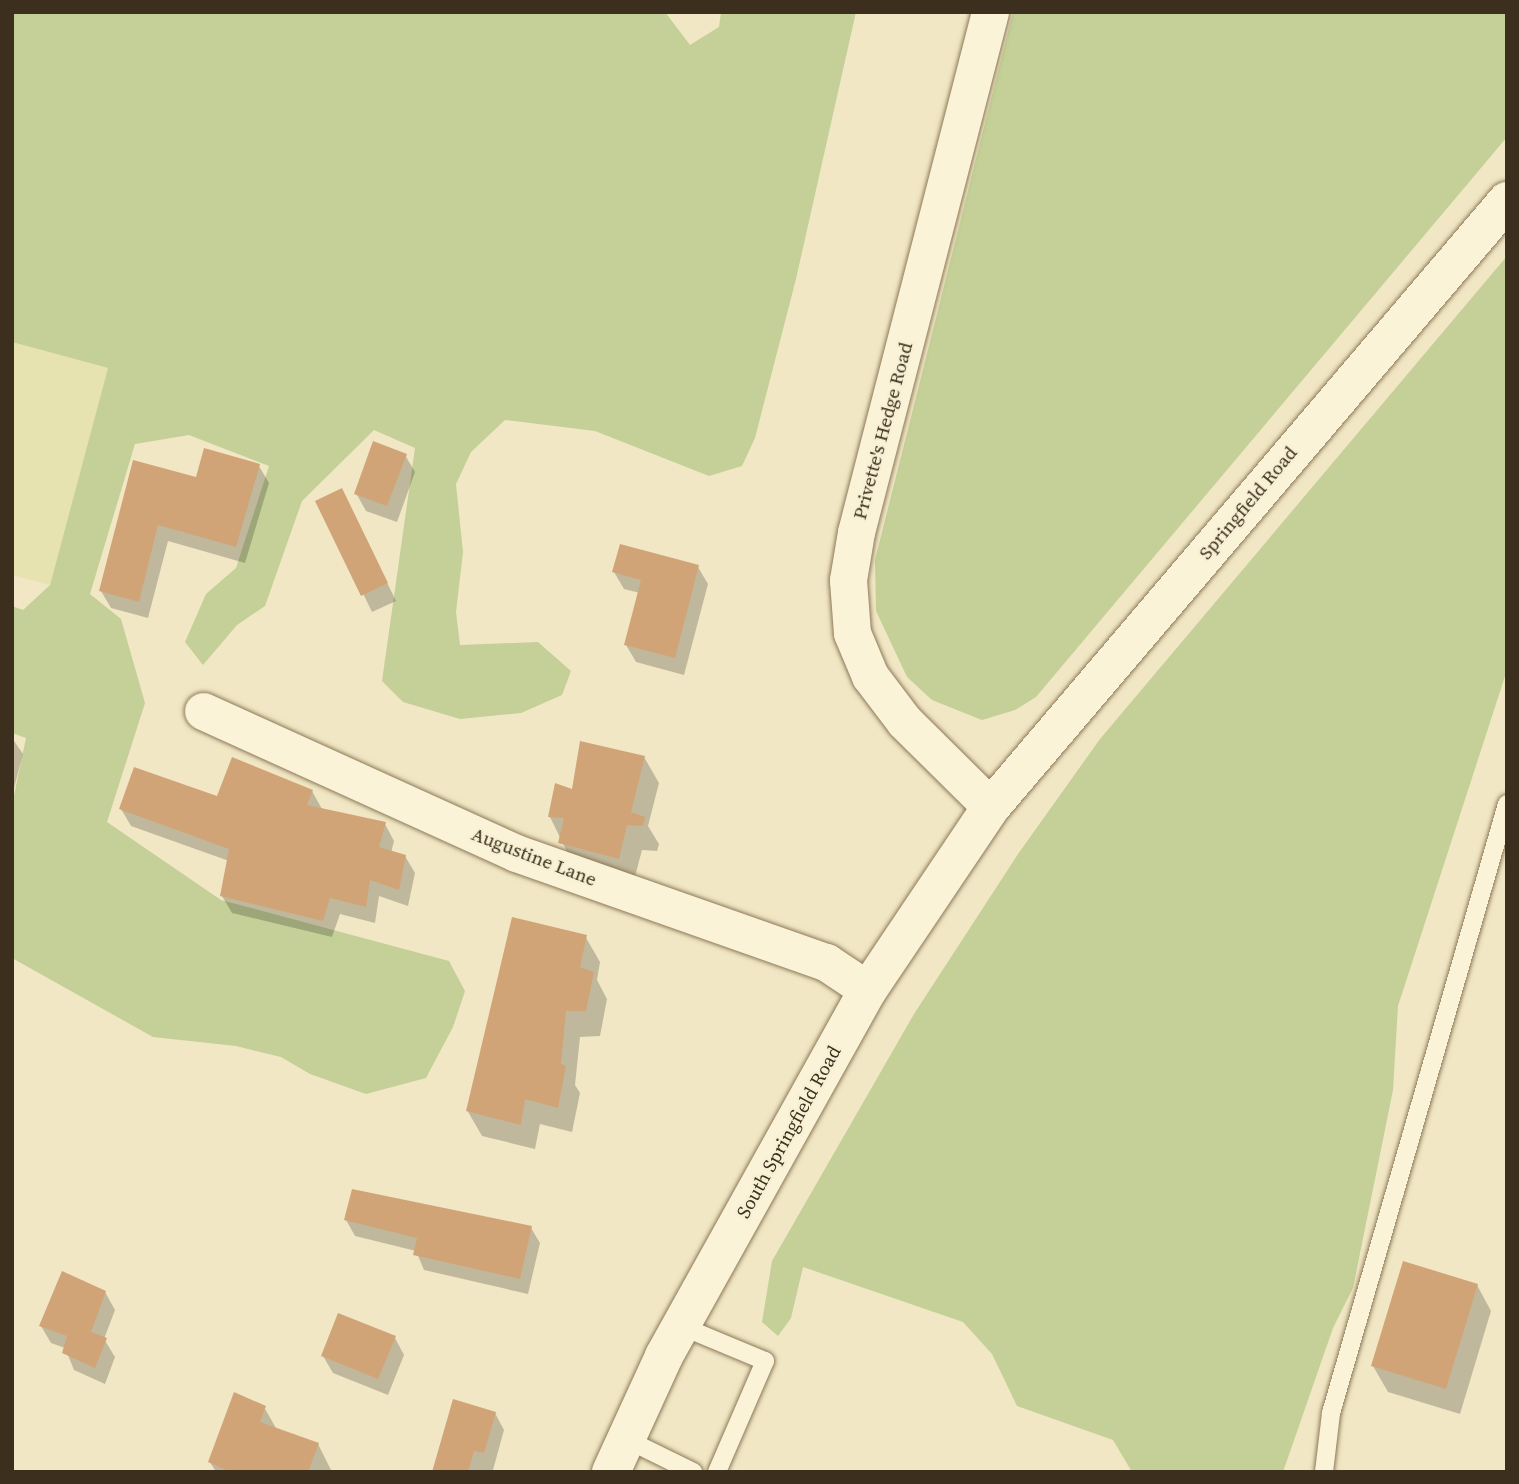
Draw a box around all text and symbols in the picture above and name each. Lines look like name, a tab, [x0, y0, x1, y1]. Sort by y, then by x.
street label: Privette's Hedge Road	[848, 340, 918, 522]
street label: Springfield Road	[1194, 442, 1302, 564]
street label: Augustine Lane	[468, 823, 600, 891]
street label: South Springfield Road	[732, 1042, 846, 1222]

